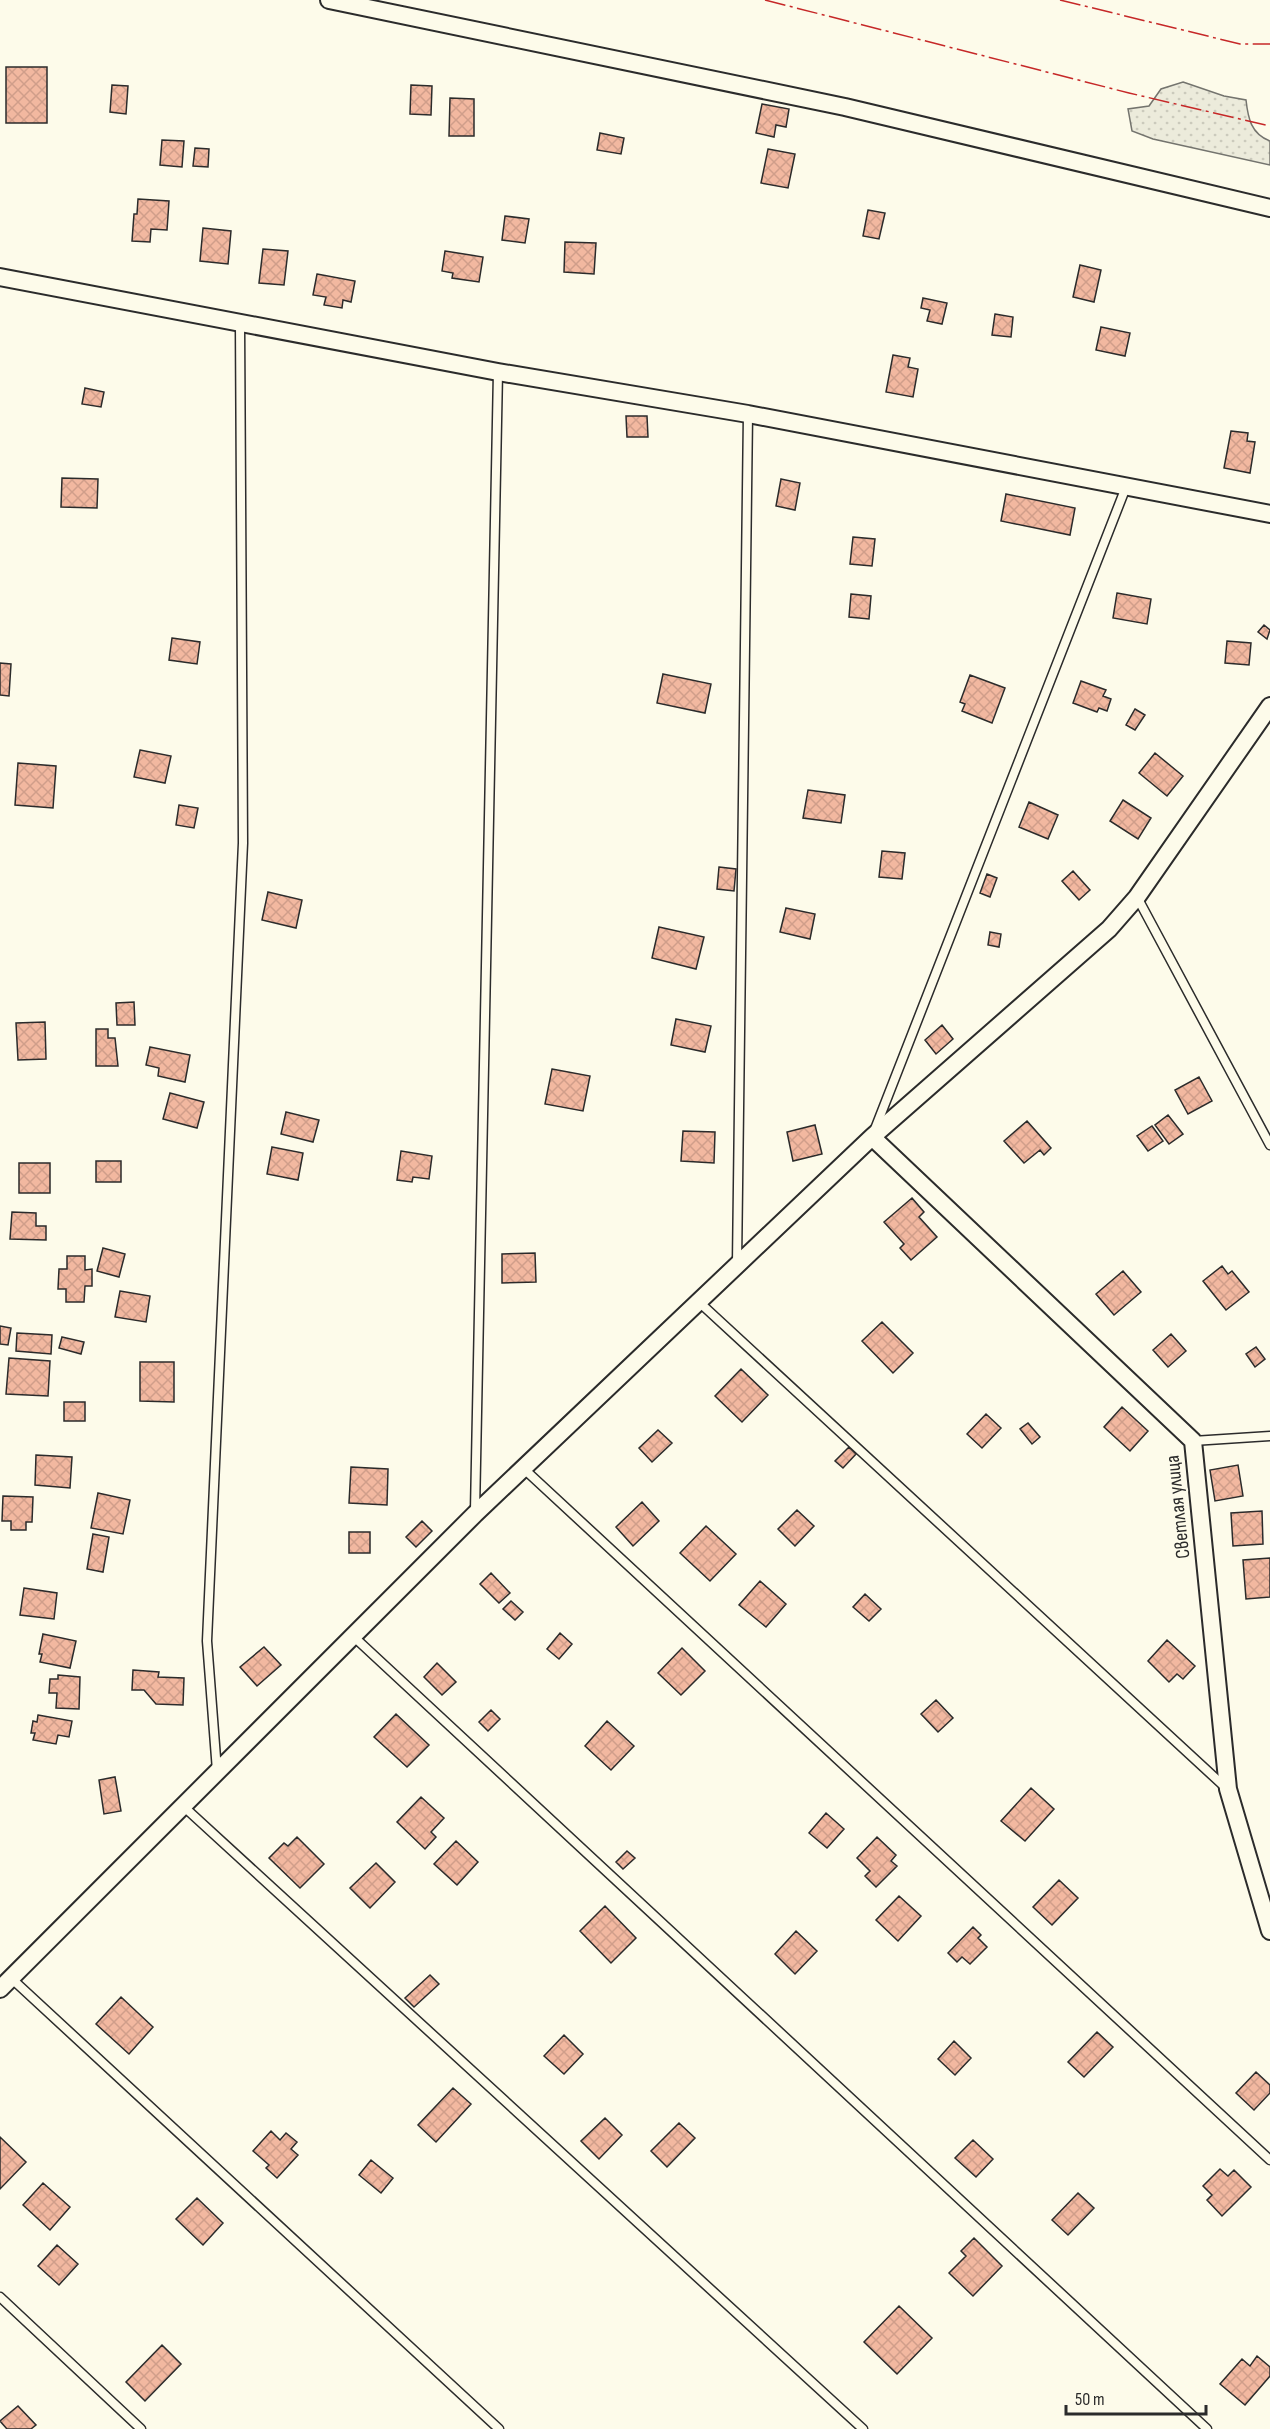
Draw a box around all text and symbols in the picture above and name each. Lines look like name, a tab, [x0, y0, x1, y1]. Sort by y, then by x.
street label: Светлая улица	[1161, 1454, 1195, 1560]
scale bar	[1066, 2378, 1206, 2416]
text: 50 m	[1075, 2389, 1105, 2410]

